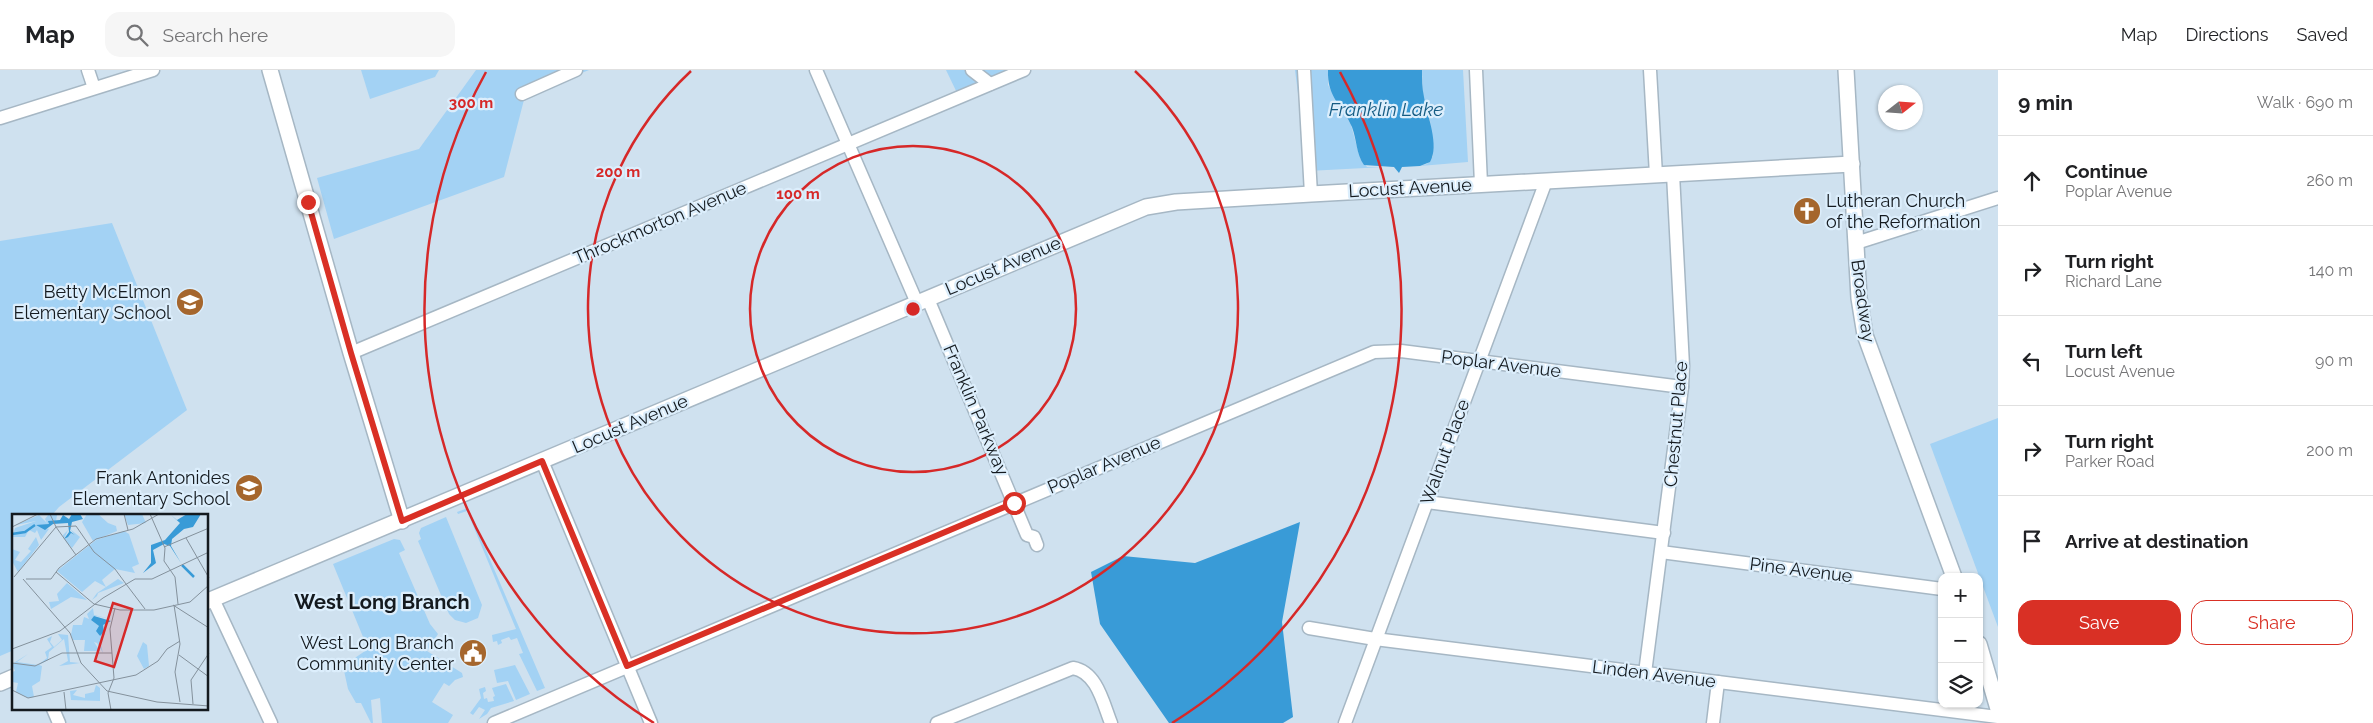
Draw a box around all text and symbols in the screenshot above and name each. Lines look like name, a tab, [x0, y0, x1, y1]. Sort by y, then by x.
search box	[105, 12, 455, 57]
text: Map	[25, 20, 75, 49]
icon: search	[123, 21, 151, 49]
text: Search here	[163, 24, 268, 46]
text: Map	[2121, 24, 2157, 45]
text: Directions	[2185, 24, 2269, 45]
text: Saved	[2297, 24, 2348, 45]
north arrow	[1878, 85, 1923, 130]
text: 9 min	[2018, 90, 2073, 115]
text: Walk · 690 m	[2257, 93, 2353, 112]
text: 300 m	[449, 94, 493, 112]
water label: Franklin Lake	[1329, 98, 1443, 120]
text: Continue	[2065, 160, 2148, 182]
text: 200 m	[596, 163, 640, 181]
icon: ahead	[2018, 167, 2046, 195]
text: 260 m	[2306, 171, 2353, 190]
street label: Locust Avenue	[1348, 174, 1473, 201]
street label: Throckmorton Avenue	[570, 176, 750, 268]
text: Poplar Avenue	[2065, 182, 2172, 201]
text: 100 m	[776, 185, 820, 203]
place label: Lutheran Church of the Reformation	[1826, 190, 1980, 232]
route end	[297, 191, 320, 214]
church icon: Lutheran Church of the Reformation	[1792, 196, 1822, 226]
street label: Locust Avenue	[942, 232, 1064, 299]
text: Turn right	[2065, 250, 2154, 272]
icon: right	[2018, 257, 2046, 285]
street label: Broadway	[1847, 258, 1880, 344]
text: 140 m	[2309, 261, 2353, 280]
text: Richard Lane	[2065, 272, 2162, 291]
place label: Betty McElmon Elementary School	[13, 281, 171, 323]
school or university icon: Betty McElmon Elementary School	[175, 287, 205, 317]
centre of rings	[904, 300, 922, 318]
text: Turn left	[2065, 340, 2142, 362]
street label: Franklin Parkway	[939, 341, 1014, 479]
street label: Poplar Avenue	[1440, 346, 1563, 381]
icon: left	[2018, 347, 2046, 375]
text: 90 m	[2315, 351, 2353, 370]
street label: Chestnut Place	[1660, 360, 1691, 488]
text: Locust Avenue	[2065, 362, 2175, 381]
street label: Locust Avenue	[569, 390, 691, 457]
street label: Walnut Place	[1416, 396, 1473, 507]
text: Turn right	[2065, 430, 2154, 452]
street label: Poplar Avenue	[1044, 431, 1164, 498]
icon: right	[2018, 437, 2046, 465]
text: 200 m	[2306, 441, 2353, 460]
text: Parker Road	[2065, 452, 2154, 471]
place label: Frank Antonides Elementary School	[72, 467, 230, 509]
school or university icon: Frank Antonides Elementary School	[234, 473, 264, 503]
route start	[1003, 492, 1026, 515]
inset map	[12, 514, 209, 710]
icon: arrive	[2018, 527, 2046, 555]
text: Arrive at destination	[2065, 530, 2249, 552]
street label: Pine Avenue	[1748, 553, 1854, 586]
map controls	[1938, 573, 1983, 708]
button: +	[1938, 573, 1983, 618]
district label: West Long Branch	[294, 590, 470, 614]
button: Save	[2018, 600, 2181, 645]
button: Share	[2191, 600, 2353, 645]
button: −	[1938, 618, 1983, 663]
place label: West Long Branch Community Center	[297, 632, 455, 674]
public building icon: West Long Branch Community Center	[458, 638, 488, 668]
street label: Linden Avenue	[1591, 656, 1717, 692]
button: layers	[1938, 663, 1983, 708]

